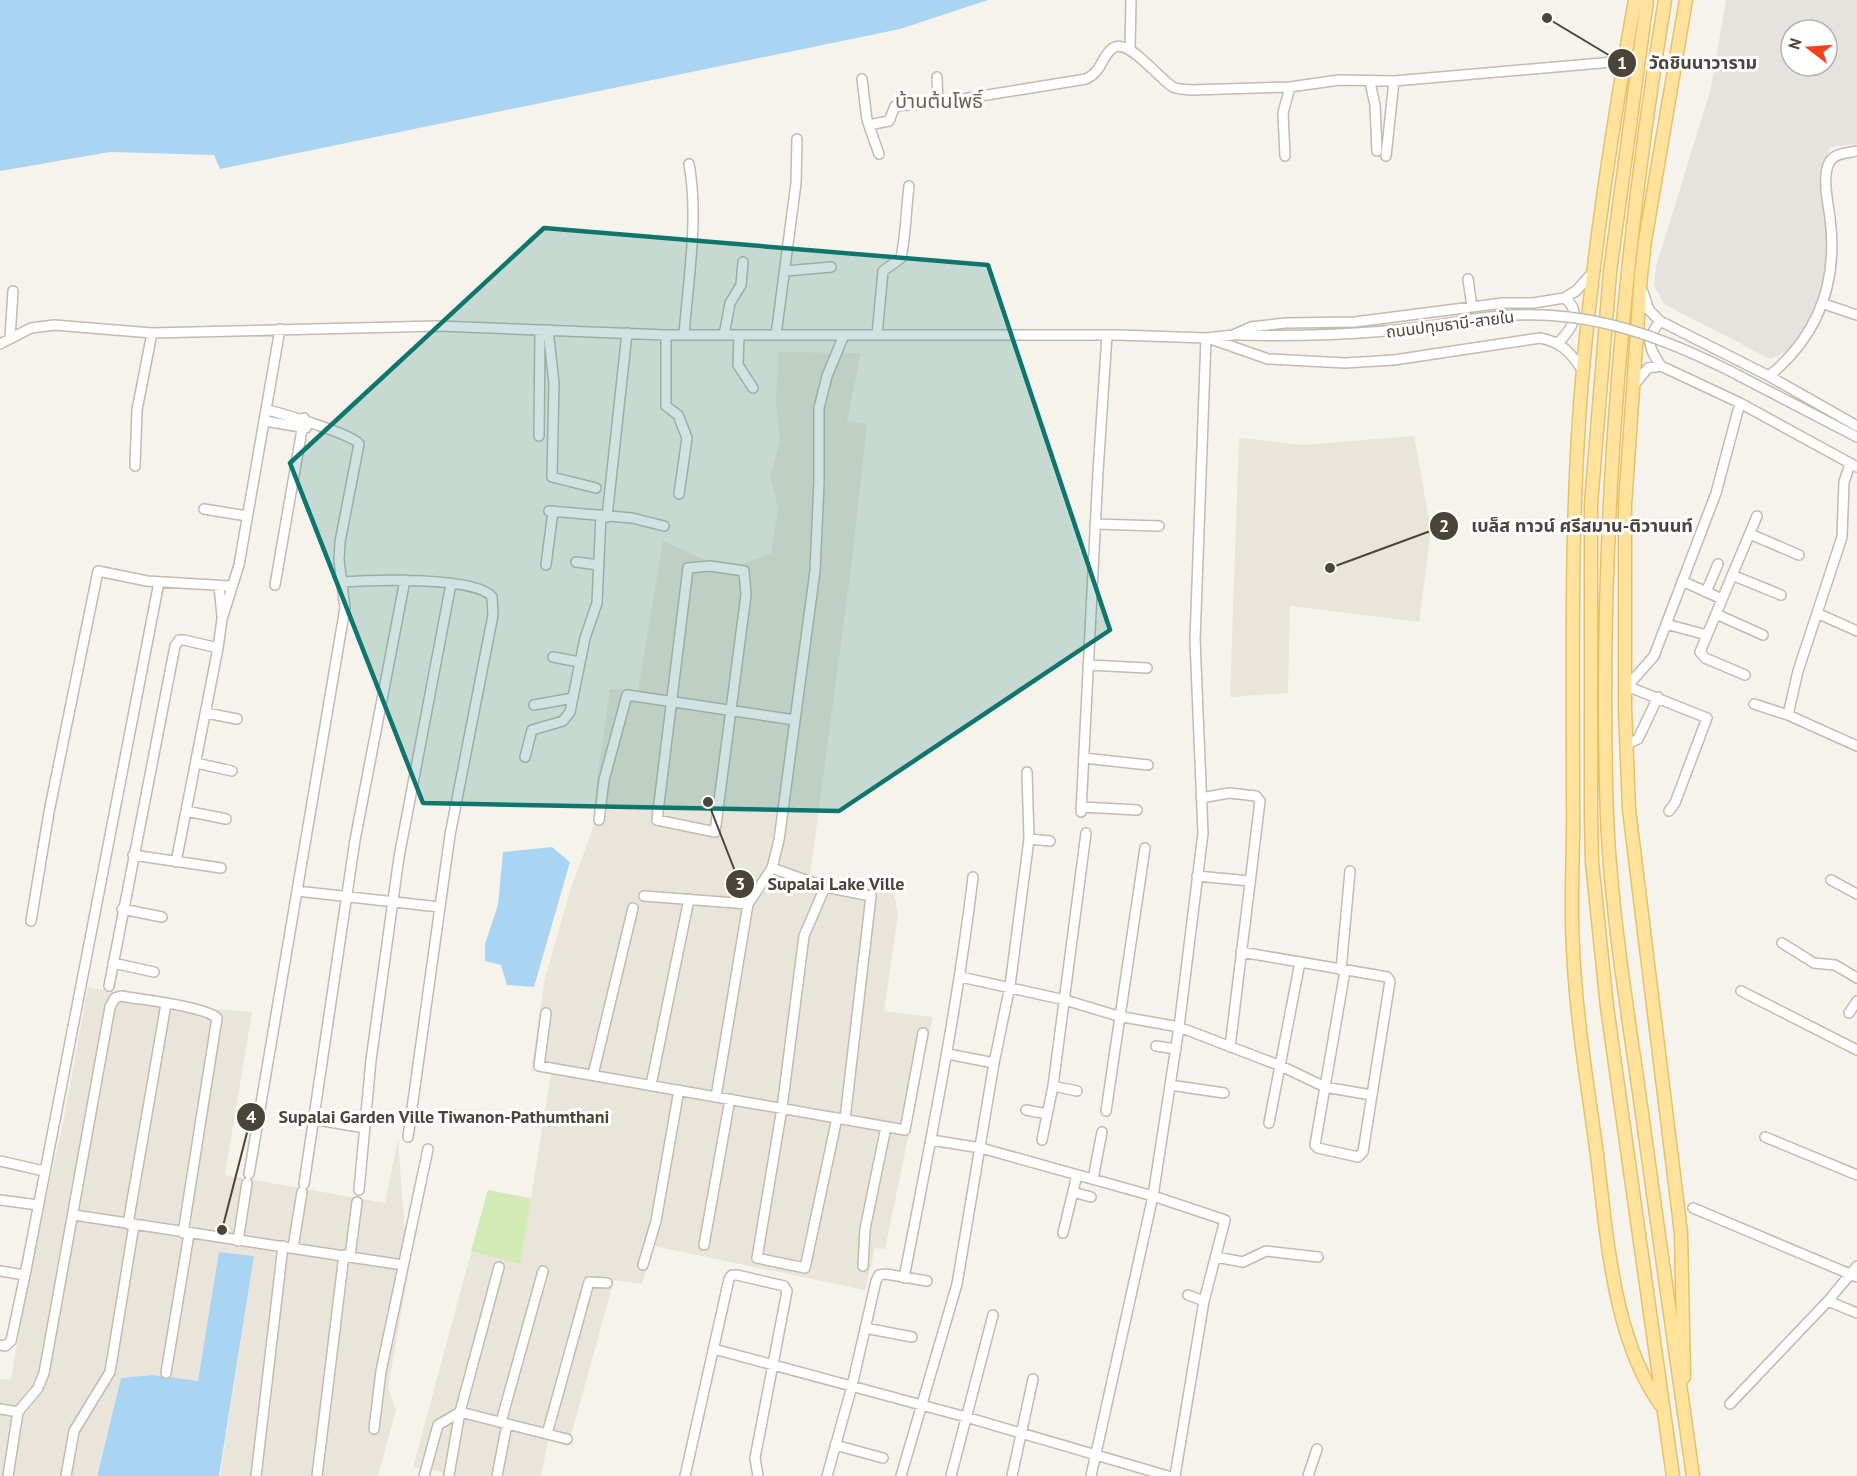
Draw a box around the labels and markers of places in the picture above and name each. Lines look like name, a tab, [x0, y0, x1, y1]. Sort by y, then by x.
callout: วัดชินนาวาราม	[1607, 45, 1769, 81]
callout: เบล็ส ทาวน์ ศรีสมาน-ติวานนท์	[1429, 508, 1705, 544]
callout: Supalai Lake Ville	[725, 866, 917, 902]
callout: Supalai Garden Ville Tiwanon-Pathumthani	[236, 1099, 622, 1135]

